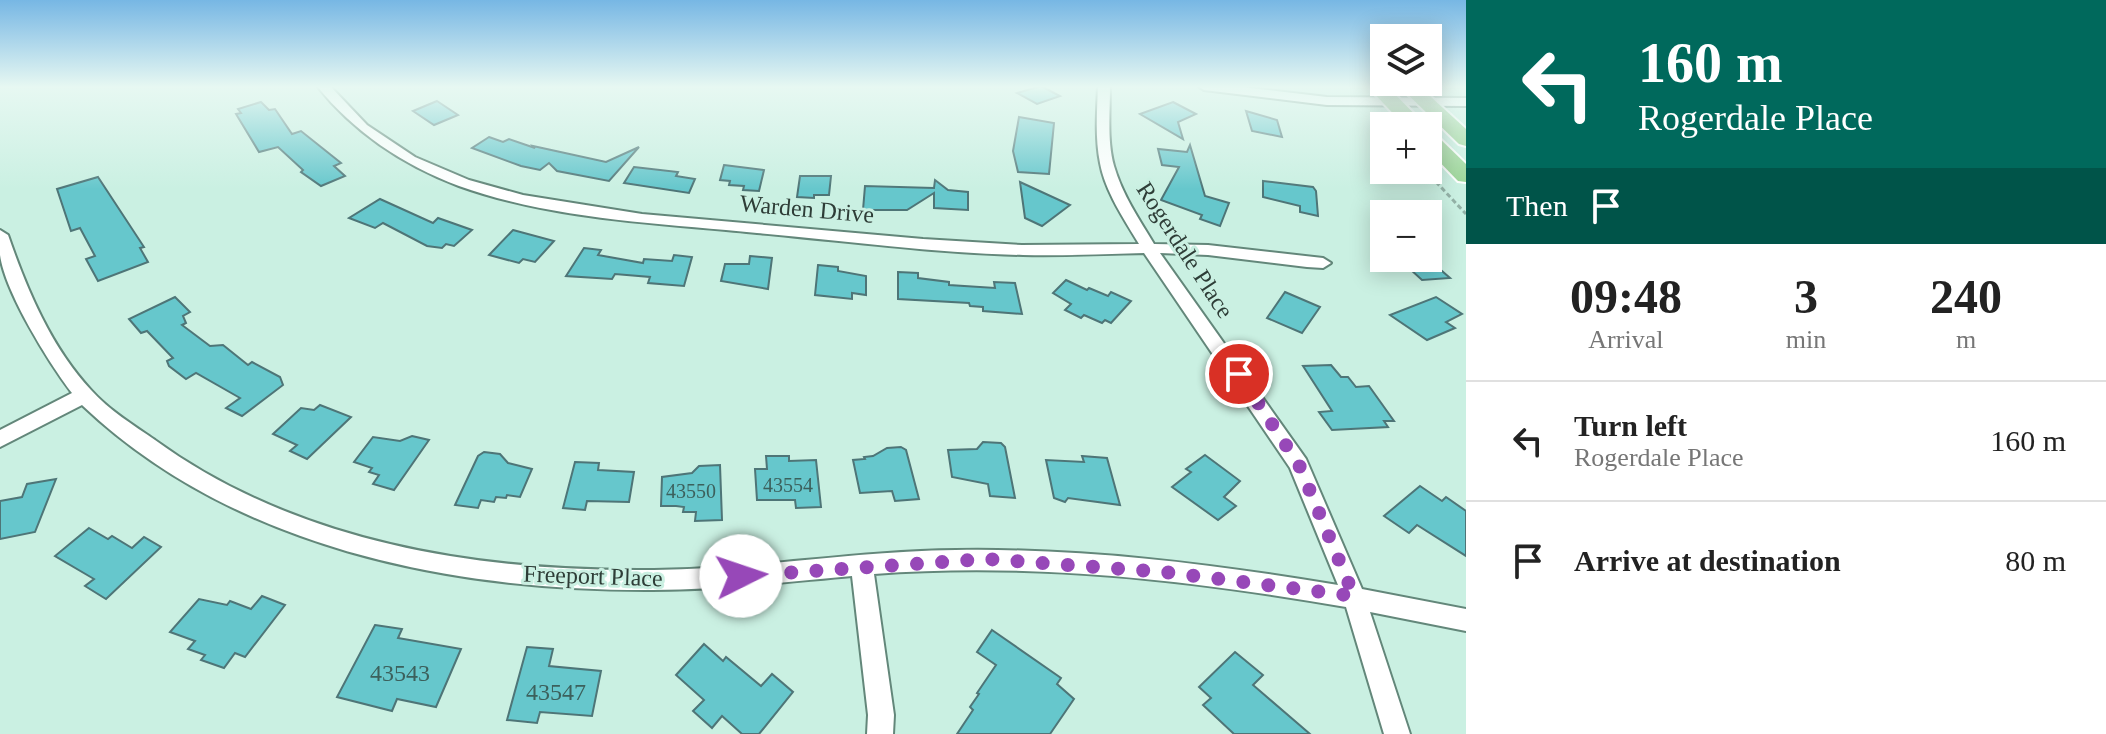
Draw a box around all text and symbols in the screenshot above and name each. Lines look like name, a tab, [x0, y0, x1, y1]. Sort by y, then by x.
map controls	[1370, 24, 1442, 272]
button: layers	[1370, 24, 1442, 96]
icon: left	[1506, 32, 1610, 136]
text: 160 m	[1638, 32, 1783, 94]
text: Rogerdale Place	[1638, 98, 1873, 138]
button: +	[1370, 112, 1442, 184]
street label: Rogerdale Place	[1131, 177, 1239, 323]
icon: arrive	[1584, 184, 1628, 228]
text: Then	[1506, 189, 1568, 222]
street label: Warden Drive	[739, 190, 875, 228]
button: −	[1370, 200, 1442, 272]
text: 09:48	[1570, 270, 1682, 323]
text: 3	[1794, 270, 1818, 323]
text: 240	[1930, 270, 2002, 323]
text: Arrival	[1588, 325, 1663, 354]
text: min	[1786, 325, 1826, 354]
text: m	[1956, 325, 1976, 354]
pin	[1205, 340, 1273, 408]
icon: arrive	[1217, 352, 1261, 396]
text: Turn left	[1574, 409, 1687, 442]
icon: left	[1506, 419, 1550, 463]
text: 160 m	[1990, 424, 2066, 457]
text: Rogerdale Place	[1574, 443, 1744, 472]
house number: 43554	[763, 474, 813, 496]
house number: 43550	[666, 480, 716, 502]
position arrow	[699, 534, 783, 618]
icon: arrive	[1506, 539, 1550, 583]
text: Arrive at destination	[1574, 544, 1841, 577]
text: 80 m	[2005, 544, 2066, 577]
street label: Freeport Place	[523, 561, 663, 591]
house number: 43543	[370, 660, 430, 686]
house number: 43547	[526, 679, 586, 705]

